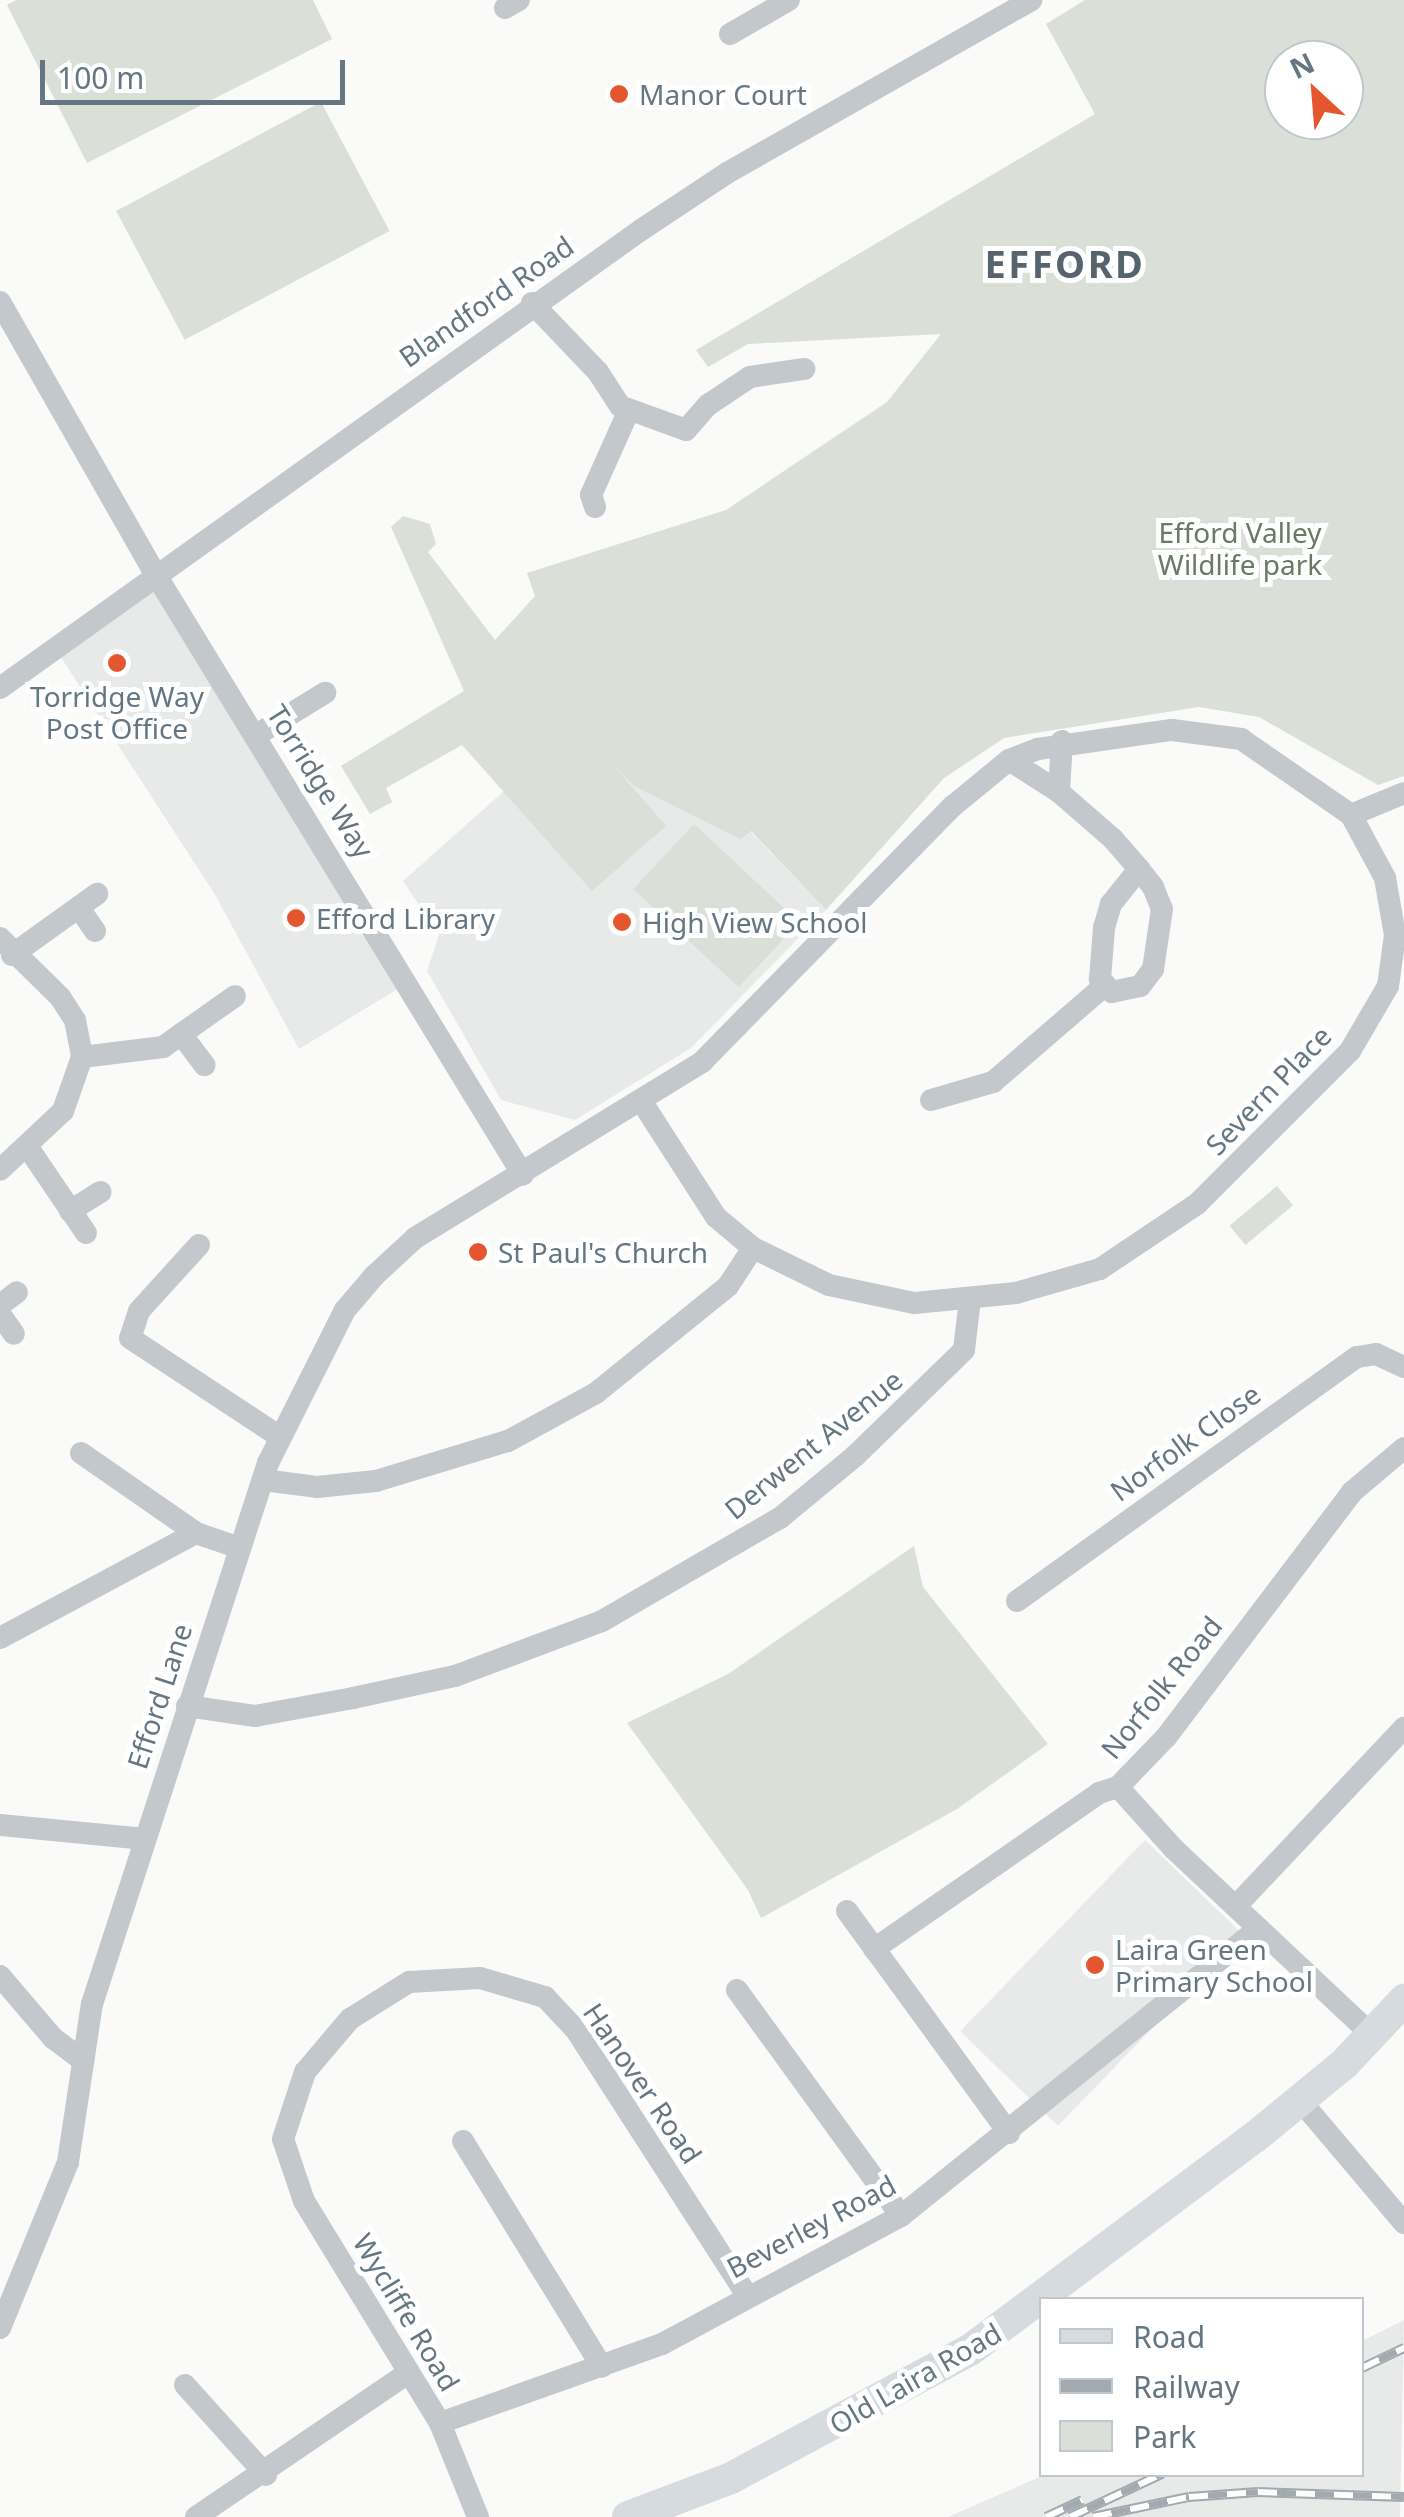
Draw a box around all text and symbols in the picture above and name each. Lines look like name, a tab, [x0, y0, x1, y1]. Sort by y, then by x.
scale bar	[45, 40, 350, 102]
north arrow	[1264, 40, 1364, 140]
text: N	[1283, 43, 1320, 87]
text: 100 m	[57, 57, 144, 98]
place label: Manor Court	[639, 77, 807, 111]
marker: Manor Court	[608, 83, 630, 105]
street label: Blandford Road	[392, 228, 580, 374]
district label: EFFORD	[985, 241, 1145, 287]
park label: Efford Valley Wildlife park	[1158, 515, 1322, 581]
marker: Torridge Way Post Office	[106, 652, 128, 674]
place label: Torridge Way Post Office	[30, 679, 204, 745]
street label: Torridge Way	[261, 698, 381, 864]
place label: Efford Library	[316, 901, 495, 935]
place label: High View School	[642, 905, 868, 939]
marker: Efford Library	[285, 907, 307, 929]
marker: High View School	[611, 911, 633, 933]
street label: Severn Place	[1198, 1019, 1338, 1161]
place label: St Paul's Church	[498, 1235, 708, 1269]
marker: St Paul's Church	[467, 1241, 489, 1263]
street label: Derwent Avenue	[717, 1362, 909, 1526]
street label: Norfolk Close	[1104, 1376, 1266, 1508]
street label: Norfolk Road	[1093, 1609, 1229, 1765]
street label: Efford Lane	[120, 1619, 198, 1773]
place label: Laira Green Primary School	[1115, 1932, 1313, 1998]
marker: Laira Green Primary School	[1084, 1954, 1106, 1976]
street label: Hanover Road	[577, 1996, 709, 2170]
street label: Beverley Road	[721, 2167, 901, 2285]
street label: Wycliffe Road	[347, 2227, 467, 2397]
legend	[1039, 2297, 1364, 2477]
street label: Old Laira Road	[823, 2315, 1007, 2441]
text: Road	[1133, 2316, 1205, 2357]
text: Railway	[1133, 2366, 1240, 2407]
text: Park	[1133, 2416, 1196, 2457]

